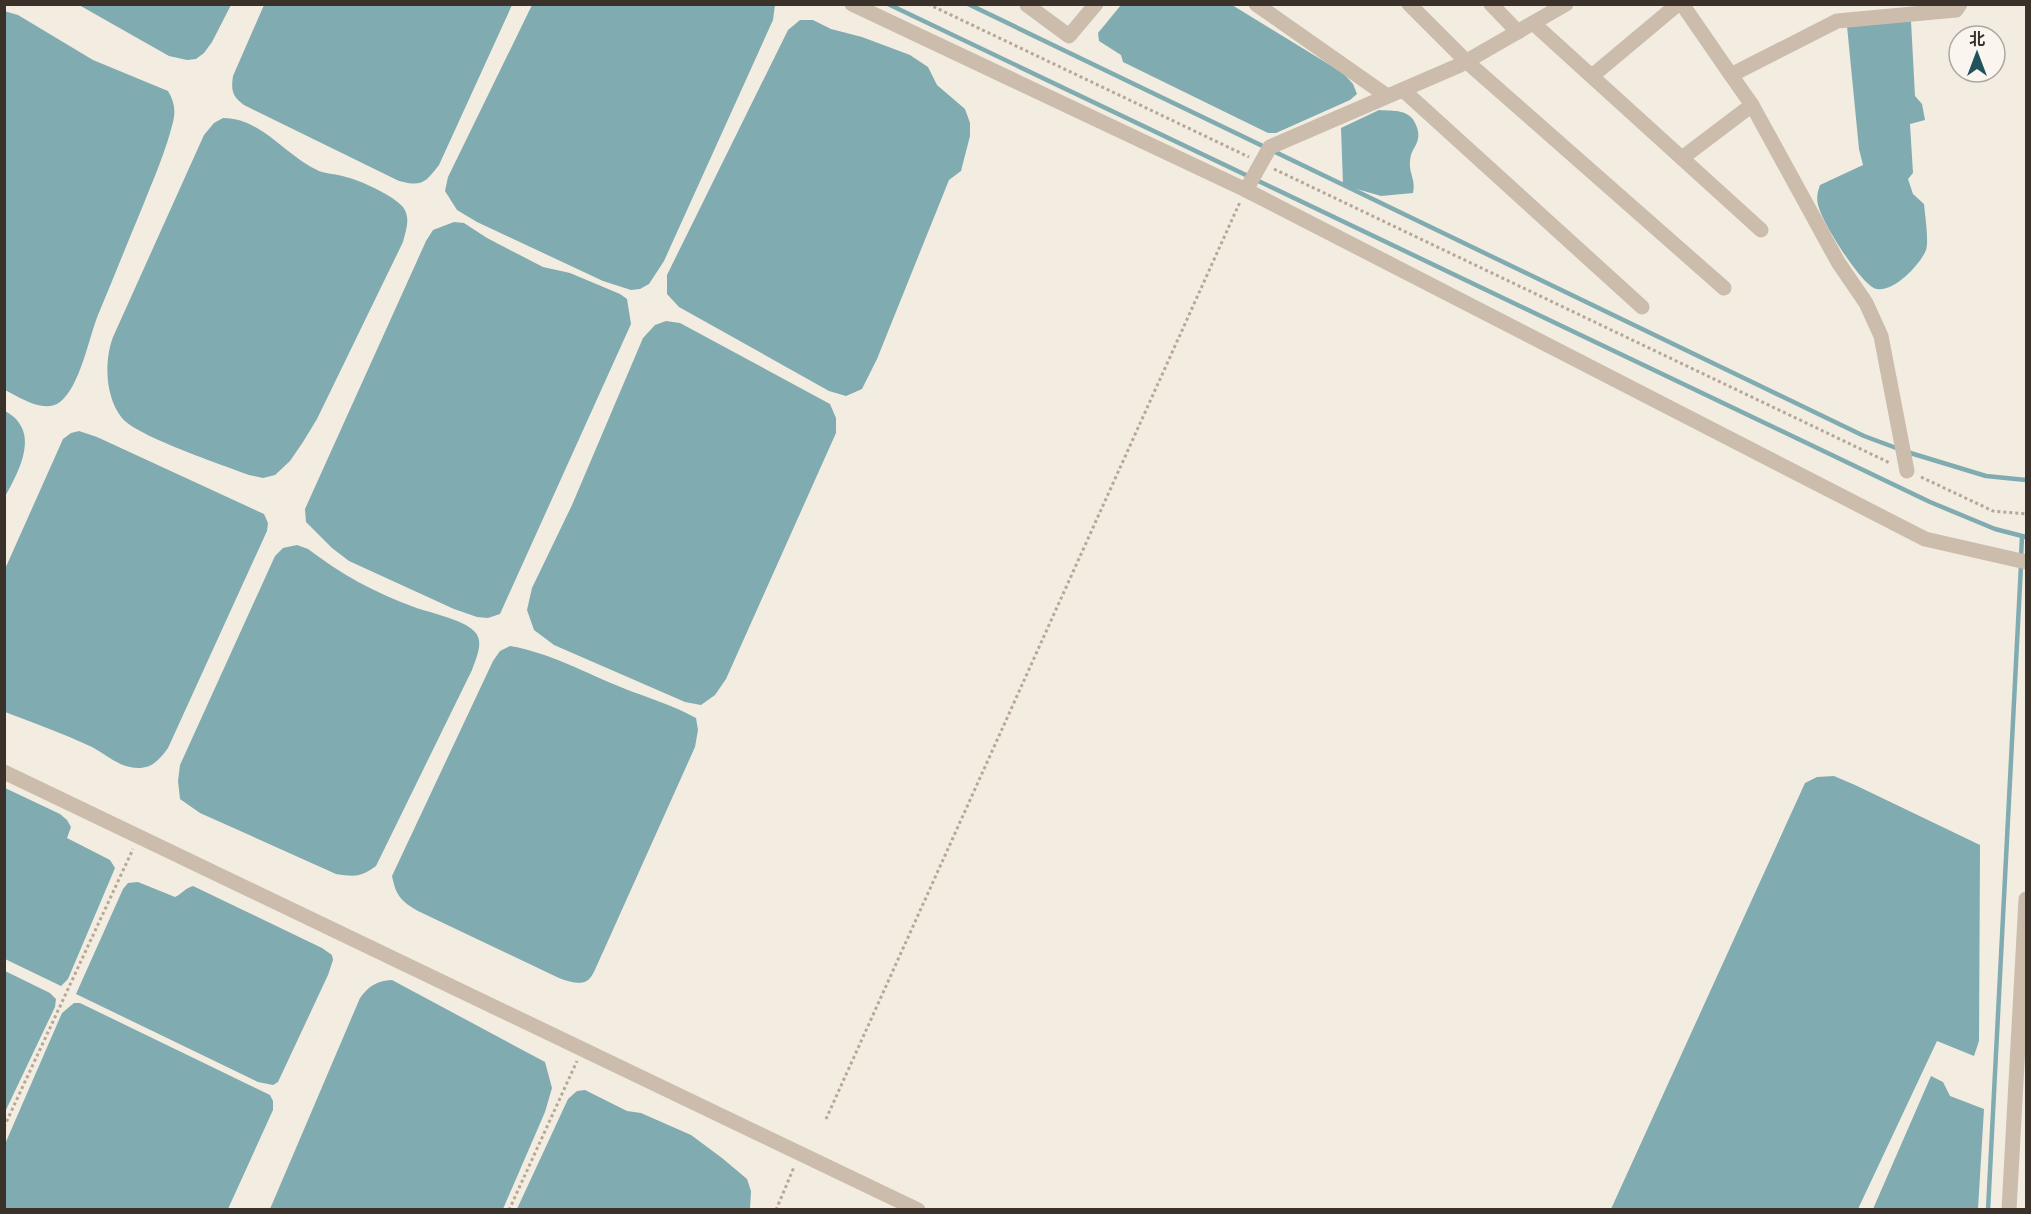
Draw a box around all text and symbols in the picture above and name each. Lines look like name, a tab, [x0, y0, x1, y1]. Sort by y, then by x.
north arrow	[1947, 24, 2007, 84]
text: 北	[1969, 31, 1985, 48]

